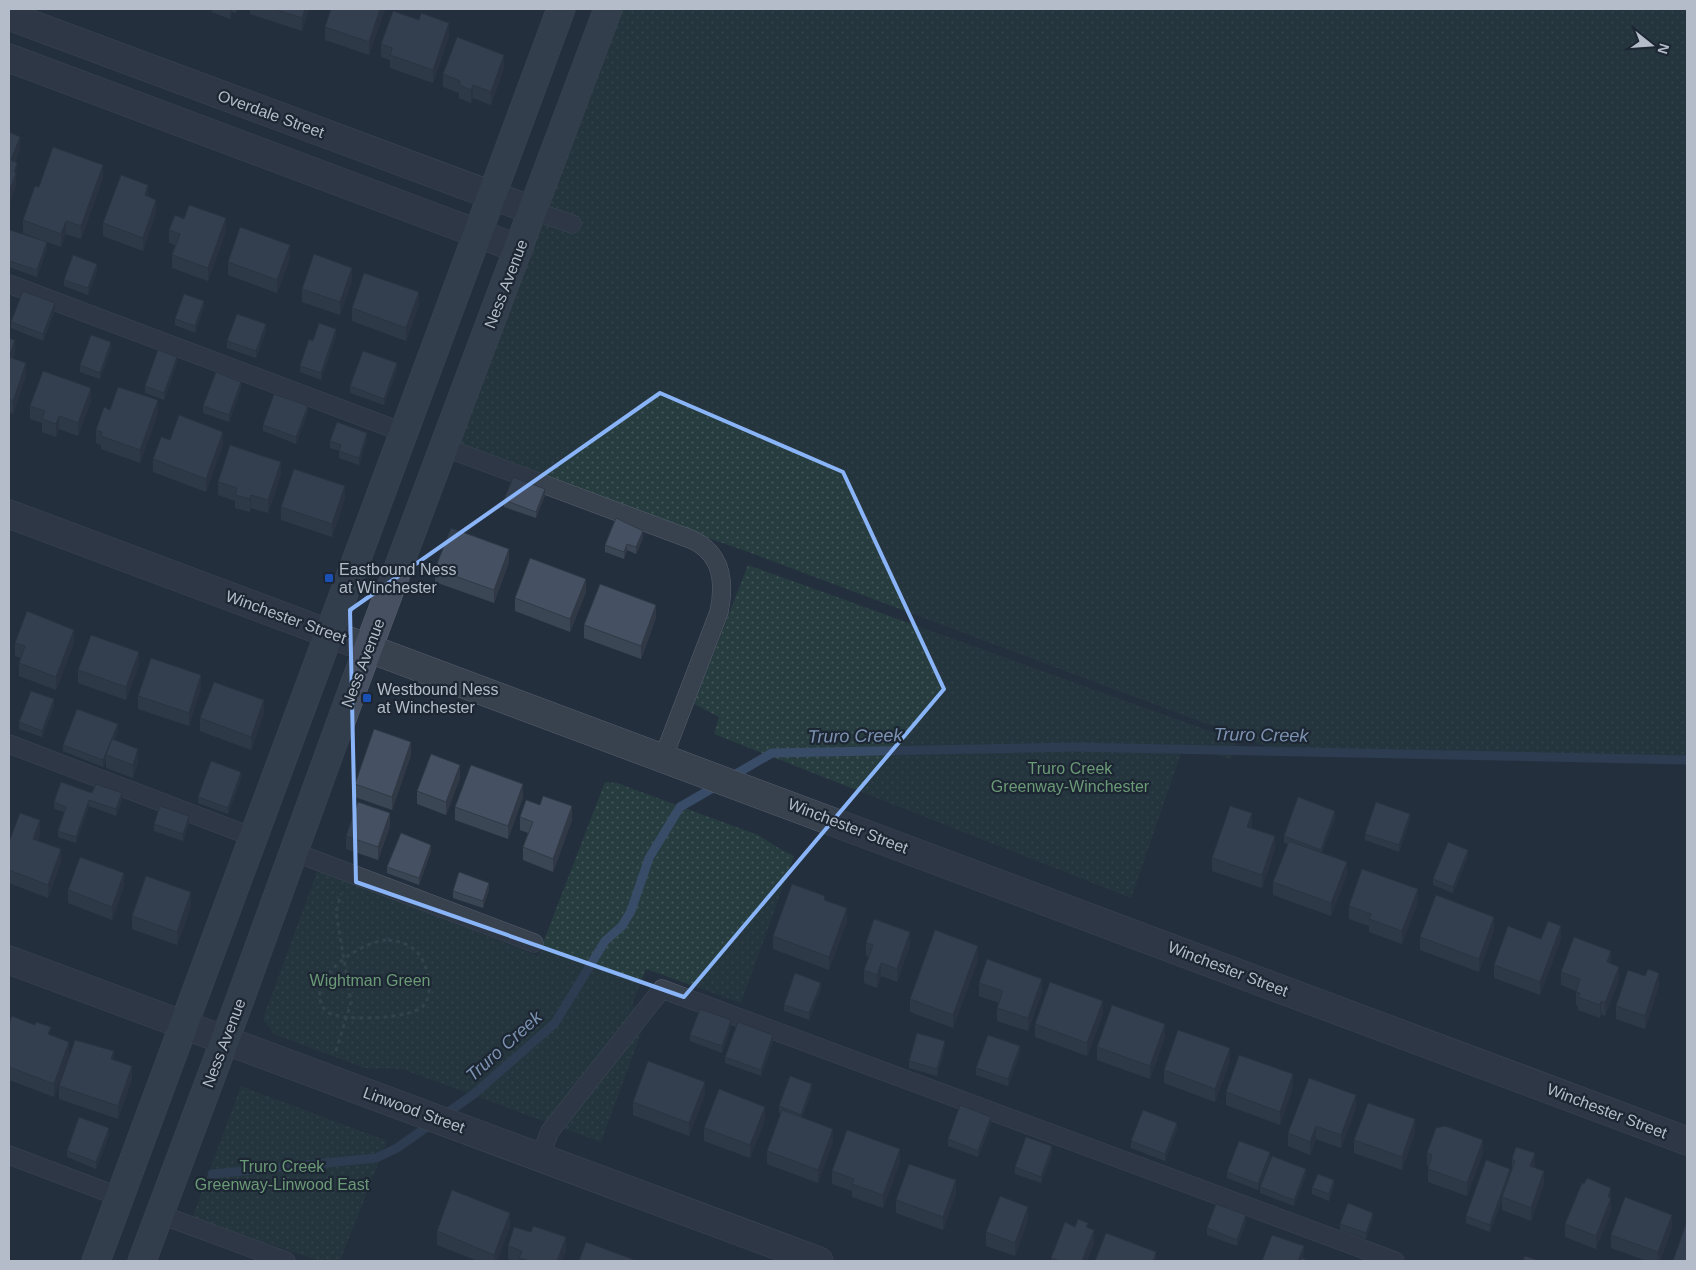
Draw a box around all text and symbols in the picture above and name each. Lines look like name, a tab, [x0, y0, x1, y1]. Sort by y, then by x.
north arrow	[1626, 20, 1676, 70]
text: N	[1654, 42, 1673, 56]
street label: Overdale Street	[215, 87, 327, 141]
street label: Ness Avenue	[481, 237, 531, 331]
place label: Eastbound Ness at Winchester	[339, 561, 456, 596]
marker: Eastbound Ness at Winchester	[323, 572, 335, 584]
street label: Winchester Street	[223, 587, 349, 647]
street label: Ness Avenue	[338, 616, 388, 710]
place label: Westbound Ness at Winchester	[377, 681, 499, 716]
marker: Westbound Ness at Winchester	[361, 692, 373, 704]
water label: Truro Creek	[1213, 724, 1310, 746]
water label: Truro Creek	[807, 725, 904, 747]
park label: Truro Creek Greenway-Winchester	[991, 760, 1150, 795]
street label: Winchester Street	[786, 795, 911, 857]
street label: Winchester Street	[1166, 938, 1291, 1000]
park label: Wightman Green	[310, 972, 430, 989]
street label: Ness Avenue	[199, 996, 249, 1090]
water label: Truro Creek	[462, 1006, 547, 1085]
street label: Winchester Street	[1545, 1080, 1670, 1142]
street label: Linwood Street	[361, 1084, 468, 1136]
park label: Truro Creek Greenway-Linwood East	[195, 1158, 370, 1193]

